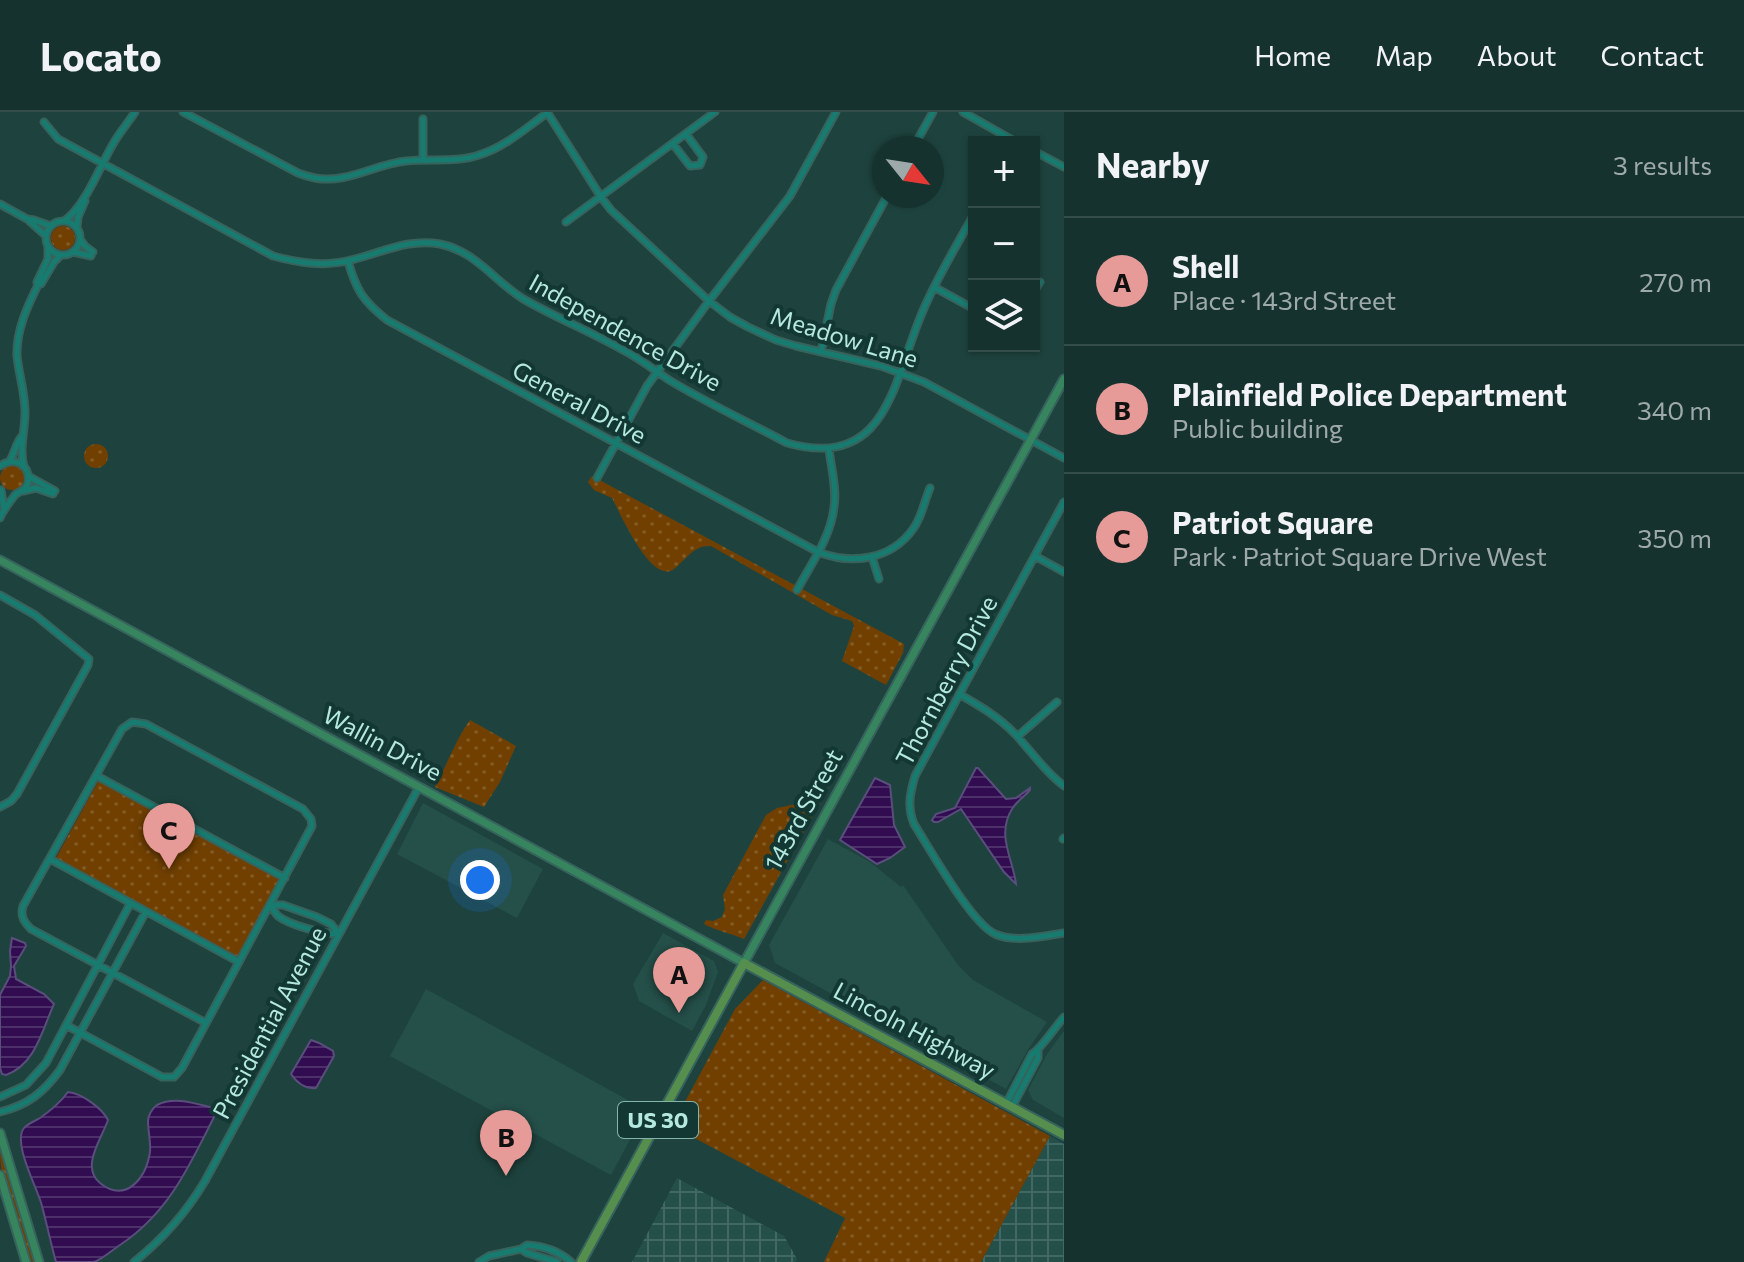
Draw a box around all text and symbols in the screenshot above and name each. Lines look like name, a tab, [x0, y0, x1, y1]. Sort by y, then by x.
text: Locato	[40, 32, 162, 79]
text: Home	[1254, 38, 1331, 72]
text: Map	[1375, 38, 1433, 72]
text: About	[1477, 38, 1557, 72]
text: Contact	[1601, 38, 1704, 72]
north arrow	[872, 136, 944, 208]
map controls	[968, 136, 1040, 352]
button: +	[968, 136, 1040, 208]
text: Nearby	[1096, 143, 1210, 185]
text: 3 results	[1613, 149, 1712, 180]
button: −	[968, 208, 1040, 280]
text: Shell	[1172, 247, 1240, 284]
text: A	[1113, 266, 1131, 297]
text: 270 m	[1639, 266, 1712, 297]
street label: Independence Drive	[525, 267, 727, 396]
button: layers	[968, 280, 1040, 352]
text: Place · 143rd Street	[1172, 284, 1396, 315]
street label: Meadow Lane	[767, 300, 922, 373]
street label: General Drive	[508, 354, 652, 449]
text: Plainfield Police Department	[1172, 375, 1567, 412]
text: B	[1113, 394, 1131, 425]
text: 340 m	[1637, 394, 1712, 425]
text: Public building	[1172, 412, 1343, 443]
text: Patriot Square	[1172, 503, 1373, 540]
text: C	[1113, 522, 1131, 553]
text: 350 m	[1638, 522, 1712, 553]
text: Park · Patriot Square Drive West	[1172, 540, 1547, 571]
street label: Thornberry Drive	[889, 591, 1003, 770]
street label: Wallin Drive	[318, 699, 447, 786]
street label: 143rd Street	[758, 744, 848, 875]
pin: C	[143, 803, 195, 869]
your location	[460, 860, 500, 900]
street label: Presidential Avenue	[206, 921, 332, 1123]
pin: A	[653, 947, 705, 1013]
street label: Lincoln Highway	[829, 975, 1000, 1084]
road number: US 30	[618, 1102, 698, 1138]
pin: B	[480, 1110, 532, 1176]

